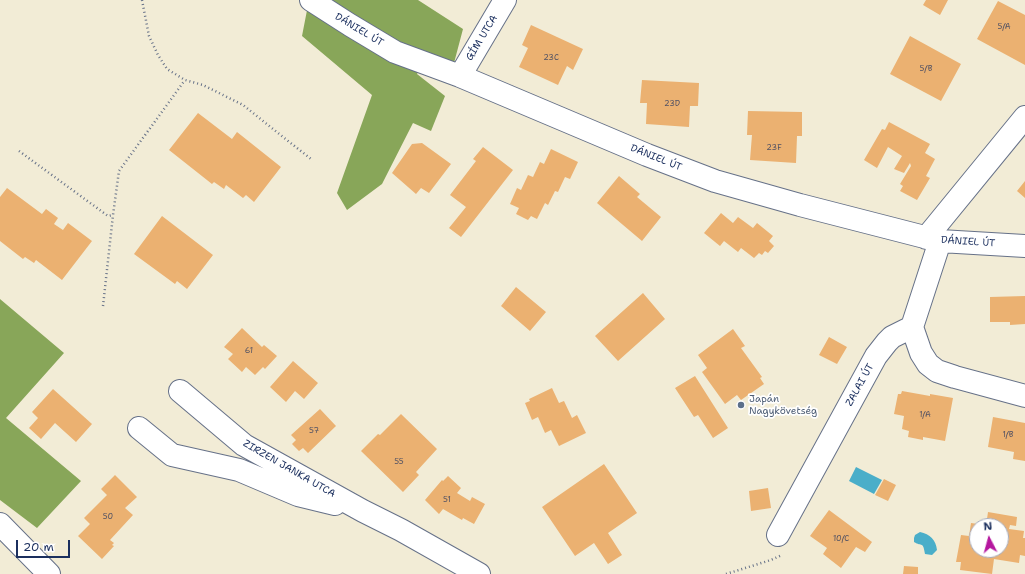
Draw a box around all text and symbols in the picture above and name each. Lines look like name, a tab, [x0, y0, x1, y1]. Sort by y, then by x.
street label: DÁNIEL ÚT	[333, 11, 385, 49]
street label: GÍM UTCA	[464, 13, 500, 63]
house number: 5/A	[997, 22, 1011, 32]
house number: 23C	[543, 53, 559, 63]
house number: 5/B	[920, 64, 932, 74]
house number: 23D	[664, 99, 680, 109]
street label: DÁNIEL ÚT	[629, 142, 683, 174]
house number: 23F	[766, 143, 782, 153]
street label: DÁNIEL ÚT	[940, 234, 996, 250]
house number: 61	[245, 346, 253, 356]
street label: ZALAI ÚT	[843, 362, 877, 408]
place label: Japán Nagykövetség	[749, 393, 817, 416]
marker: Japán Nagykövetség	[736, 400, 746, 410]
house number: 1/A	[919, 410, 931, 420]
house number: 57	[309, 426, 319, 436]
house number: 1/B	[1002, 430, 1014, 440]
street label: ZIRZEN JANKA UTCA	[241, 438, 337, 500]
house number: 55	[394, 457, 404, 467]
house number: 51	[443, 495, 451, 505]
house number: 50	[103, 512, 113, 522]
north arrow	[969, 518, 1009, 558]
text: N	[983, 519, 993, 534]
scale bar	[18, 532, 72, 558]
house number: 10/C	[833, 534, 849, 544]
text: 20 m	[23, 539, 54, 555]

